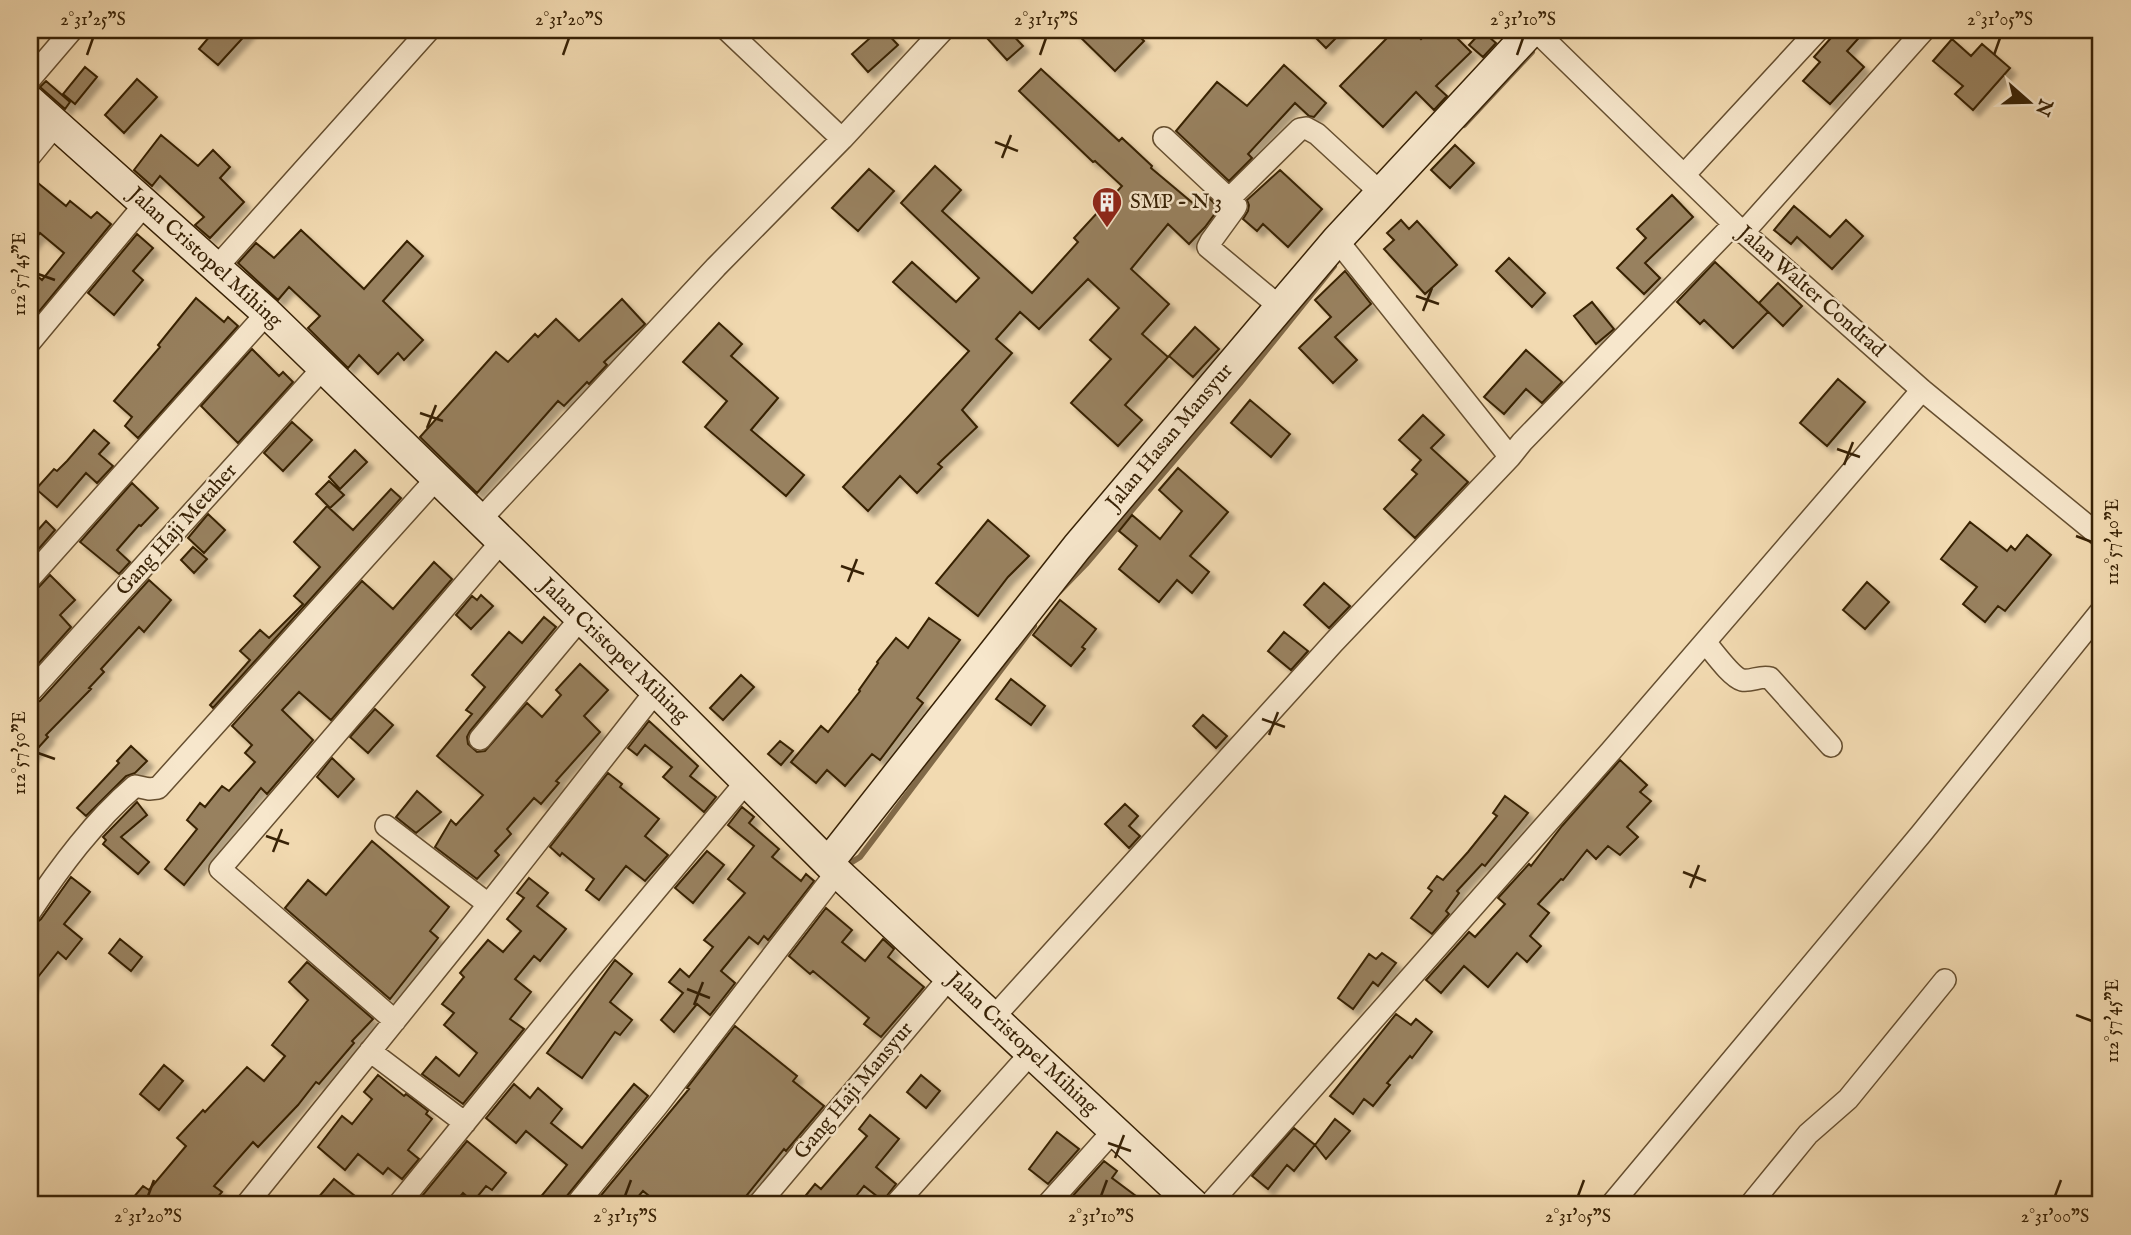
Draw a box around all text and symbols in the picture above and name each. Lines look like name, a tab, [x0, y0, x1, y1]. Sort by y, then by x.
text: 2°31'25"S	[60, 9, 126, 32]
text: 2°31'20"S	[535, 9, 603, 32]
text: 2°31'15"S	[1014, 9, 1078, 32]
text: 2°31'10"S	[1490, 9, 1556, 32]
text: 2°31'05"S	[1967, 9, 2033, 32]
north arrow	[1994, 66, 2064, 136]
text: N	[2029, 94, 2058, 119]
street label: Jalan Cristopel Mihing	[121, 180, 288, 335]
building icon: SMP - N 3	[1090, 185, 1124, 229]
place label: SMP - N 3	[1130, 189, 1222, 216]
street label: Jalan Walter Condrad	[1730, 219, 1891, 364]
text: 112°57'45"E	[9, 232, 32, 316]
street label: Jalan Hasan Mansyur	[1099, 358, 1239, 517]
street label: Gang Haji Metaher	[110, 458, 244, 602]
text: 112°57'40"E	[2102, 499, 2125, 585]
street label: Jalan Cristopel Mihing	[532, 571, 695, 730]
text: 112°57'50"E	[9, 711, 32, 795]
street label: Jalan Cristopel Mihing	[939, 965, 1104, 1122]
text: 112°57'45"E	[2102, 979, 2125, 1063]
street label: Gang Haji Mansyur	[789, 1016, 920, 1165]
text: 2°31'20"S	[114, 1206, 182, 1229]
text: 2°31'15"S	[593, 1206, 657, 1229]
text: 2°31'10"S	[1068, 1206, 1134, 1229]
text: 2°31'05"S	[1545, 1206, 1611, 1229]
text: 2°31'00"S	[2021, 1206, 2089, 1229]

